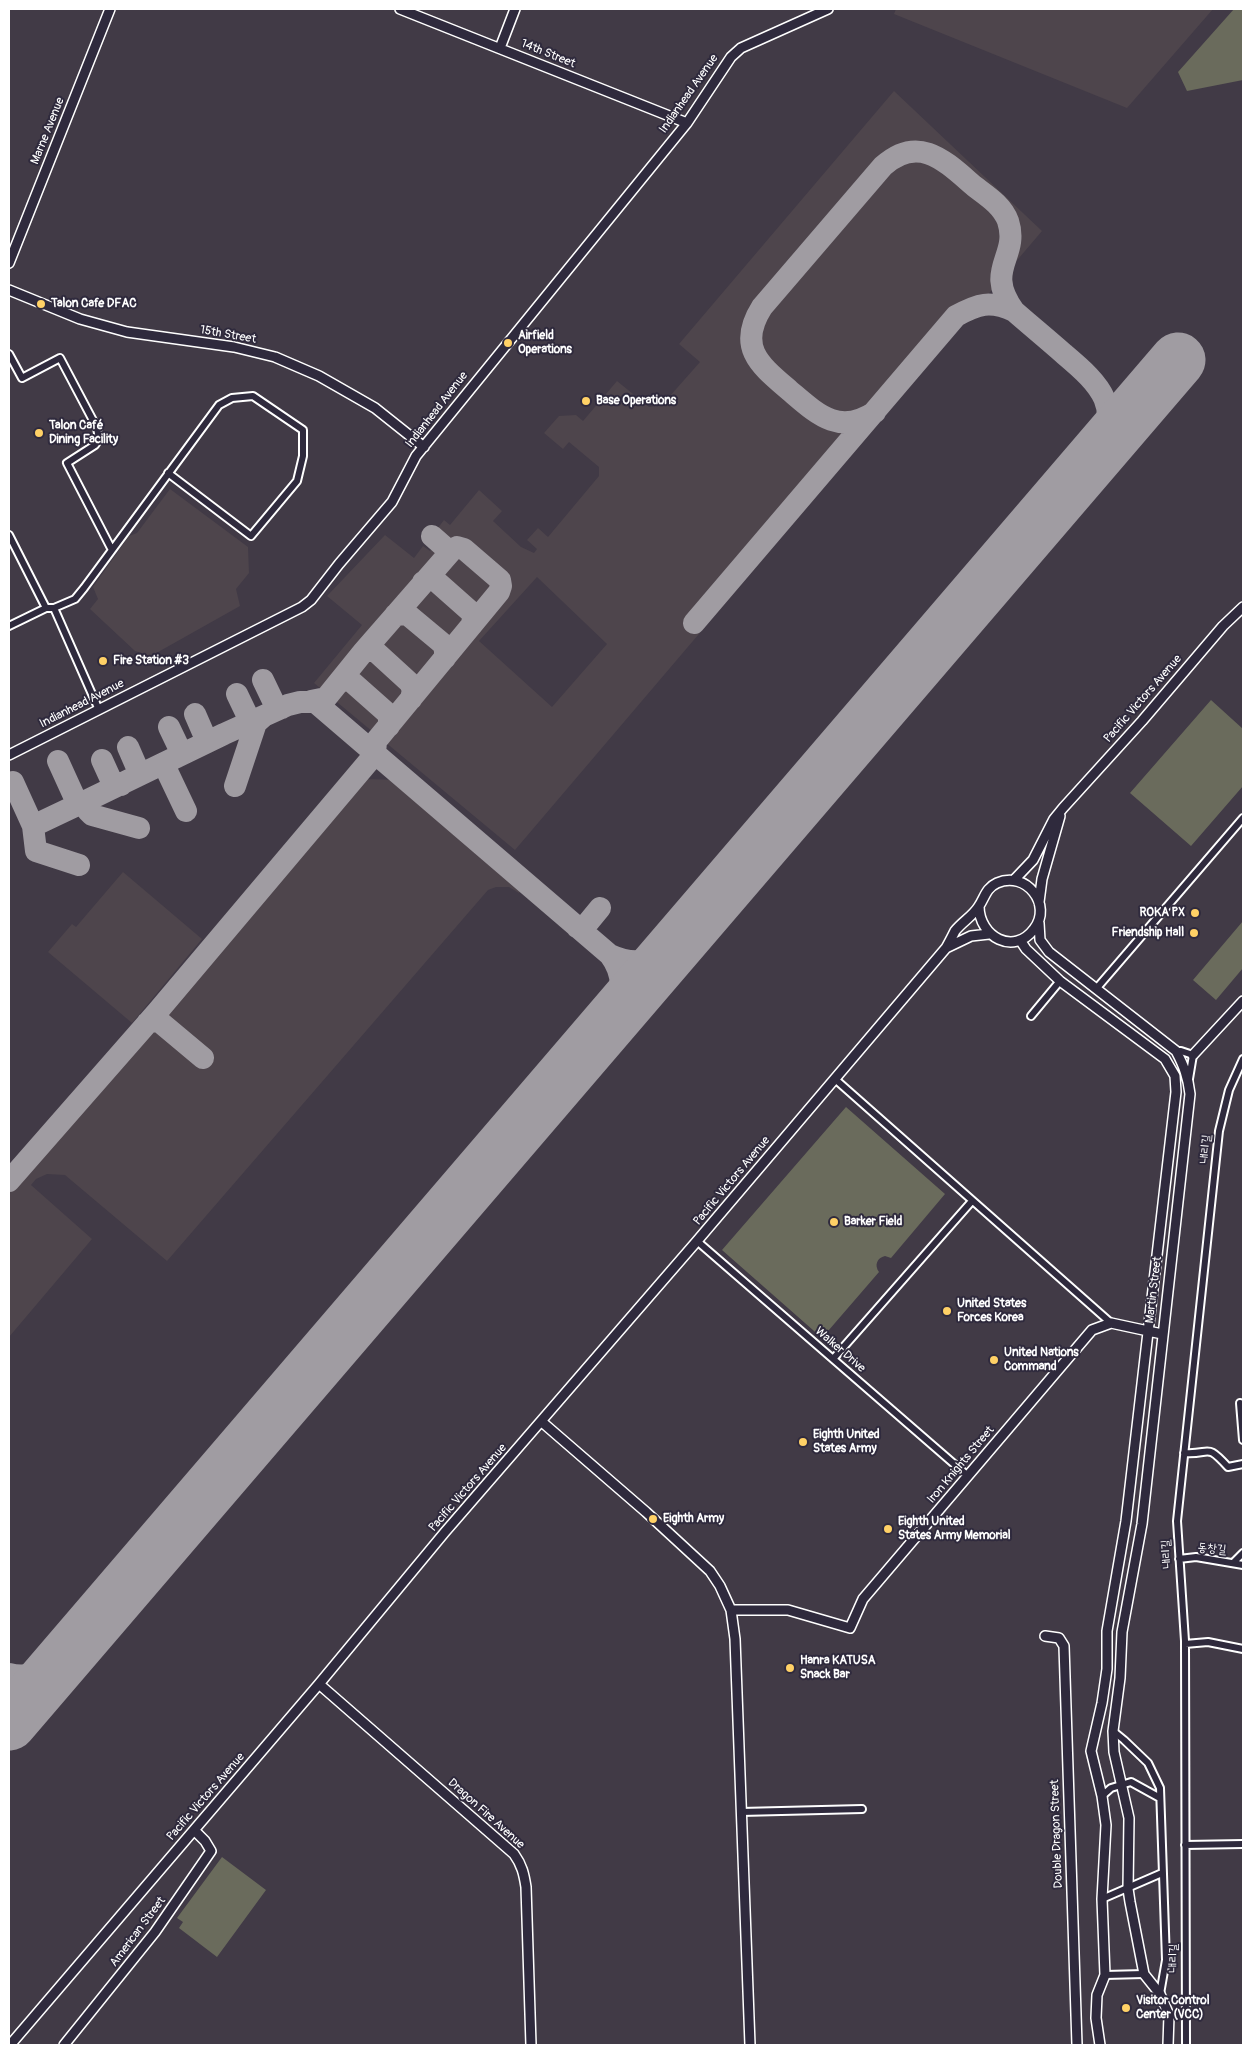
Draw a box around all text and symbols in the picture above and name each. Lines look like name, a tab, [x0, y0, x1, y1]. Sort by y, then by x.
street label: 14th Street	[519, 37, 577, 71]
street label: Indianhead Avenue	[657, 52, 721, 136]
street label: Marne Avenue	[28, 96, 68, 166]
place label: Talon Cafe DFAC	[51, 297, 137, 311]
marker: Talon Cafe DFAC	[35, 298, 47, 310]
street label: 15th Street	[199, 323, 257, 347]
place label: Airfield Operations	[518, 329, 572, 357]
marker: Airfield Operations	[502, 337, 514, 349]
street label: Indianhead Avenue	[403, 369, 471, 451]
place label: Base Operations	[596, 394, 676, 408]
marker: Base Operations	[580, 395, 592, 407]
place label: Talon Café Dining Facility	[49, 419, 118, 447]
marker: Talon Café Dining Facility	[33, 427, 45, 439]
street label: Pacific Victors Avenue	[1101, 652, 1185, 746]
place label: Fire Station #3	[113, 654, 189, 668]
marker: Fire Station #3	[97, 655, 109, 667]
street label: Indianhead Avenue	[37, 677, 127, 731]
place label: ROKA PX	[1139, 906, 1185, 920]
marker: ROKA PX	[1189, 907, 1201, 919]
place label: Friendship Hall	[1112, 926, 1184, 940]
marker: Friendship Hall	[1188, 927, 1200, 939]
street label: Pacific Victors Avenue	[691, 1134, 773, 1228]
street label: 내리길	[1198, 1134, 1214, 1164]
place label: Barker Field	[844, 1215, 902, 1229]
marker: Barker Field	[828, 1216, 840, 1228]
street label: Martin Street	[1143, 1256, 1165, 1324]
place label: United States Forces Korea	[957, 1297, 1026, 1325]
marker: United States Forces Korea	[941, 1305, 953, 1317]
street label: Walker Drive	[812, 1324, 868, 1376]
place label: United Nations Command	[1004, 1346, 1079, 1374]
marker: United Nations Command	[988, 1354, 1000, 1366]
street label: Iron Knights Street	[924, 1423, 998, 1507]
place label: Eighth United States Army	[813, 1428, 880, 1456]
marker: Eighth United States Army	[797, 1436, 809, 1448]
street label: Pacific Victors Avenue	[426, 1441, 510, 1535]
place label: Eighth Army	[663, 1512, 724, 1526]
marker: Eighth Army	[647, 1513, 659, 1525]
place label: Eighth United States Army Memorial	[898, 1515, 1011, 1543]
marker: Eighth United States Army Memorial	[882, 1523, 894, 1535]
street label: 내리길	[1159, 1539, 1175, 1569]
street label: 동창길	[1197, 1541, 1227, 1557]
place label: Hanra KATUSA Snack Bar	[800, 1654, 876, 1682]
marker: Hanra KATUSA Snack Bar	[784, 1662, 796, 1674]
street label: Pacific Victors Avenue	[164, 1750, 248, 1844]
street label: Dragon Fire Avenue	[445, 1776, 527, 1852]
street label: Double Dragon Street	[1048, 1779, 1066, 1889]
street label: American Street	[107, 1894, 169, 1970]
street label: 내리길	[1167, 1944, 1181, 1972]
place label: Visitor Control Center (VCC)	[1136, 1994, 1210, 2022]
marker: Visitor Control Center (VCC)	[1120, 2002, 1132, 2014]

